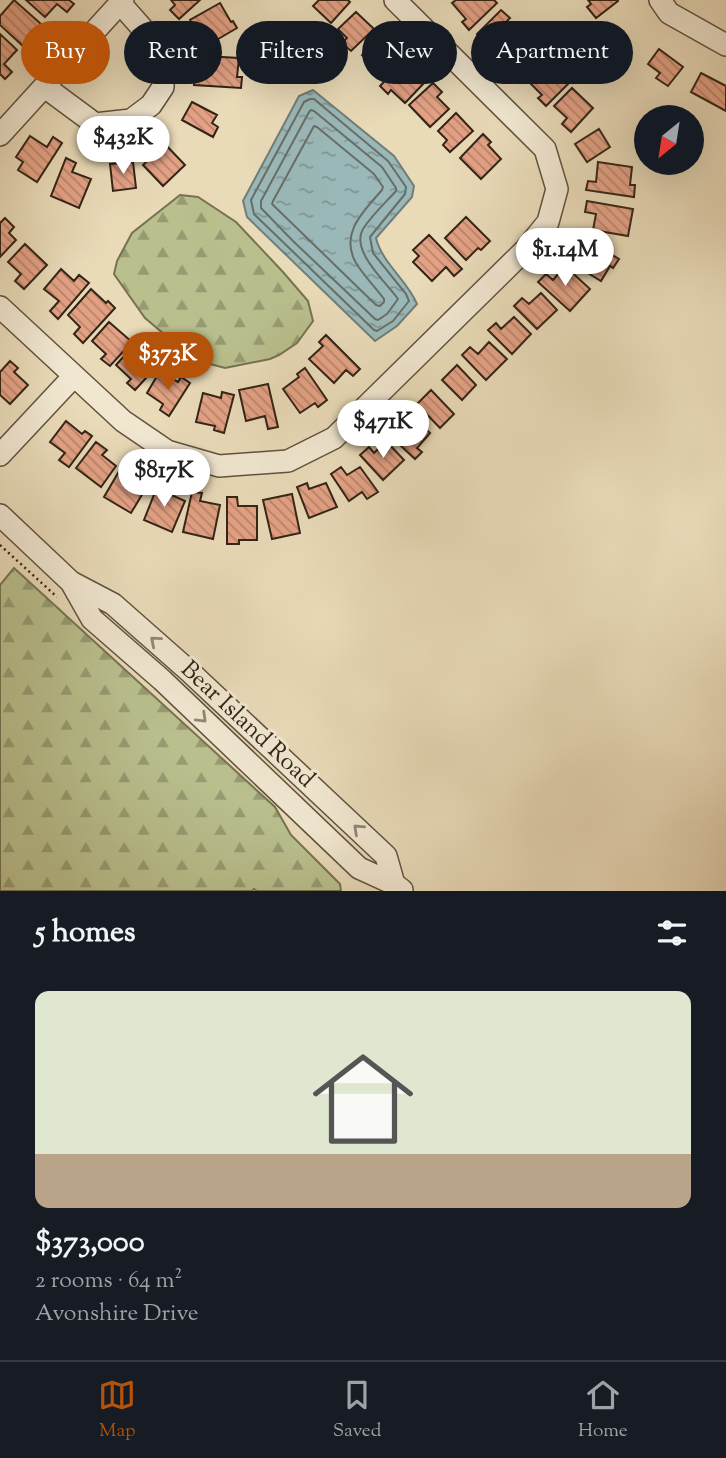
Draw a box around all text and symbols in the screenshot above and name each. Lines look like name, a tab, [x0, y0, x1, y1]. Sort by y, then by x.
chip: Buy	[21, 21, 110, 84]
chip: Rent	[124, 21, 222, 84]
chip: Filters	[236, 21, 348, 84]
chip: New	[362, 21, 457, 84]
chip: Apartment	[471, 21, 633, 84]
north arrow	[634, 105, 704, 175]
map controls	[634, 105, 704, 175]
pin: $432K	[74, 116, 172, 176]
text: $432K	[93, 122, 153, 155]
pin: $1.14M	[508, 229, 622, 288]
text: $1.14M	[532, 234, 598, 267]
pin: $373K	[119, 332, 217, 392]
text: $373K	[138, 338, 198, 371]
pin: $471K	[334, 400, 432, 460]
text: $471K	[353, 406, 413, 439]
pin: $817K	[115, 449, 213, 509]
text: $817K	[134, 455, 194, 488]
one-way arrow	[150, 637, 163, 649]
street label: Bear Island Road	[172, 654, 322, 797]
one-way arrow	[194, 709, 207, 722]
one-way arrow	[353, 825, 366, 837]
text: 5 homes	[35, 912, 136, 955]
icon: filters	[653, 914, 691, 952]
icon: home	[300, 1036, 426, 1162]
text: $373,000	[35, 1222, 145, 1265]
text: 2 rooms · 64 m²	[35, 1265, 182, 1298]
text: Avonshire Drive	[35, 1298, 199, 1331]
tab: Map	[98, 1376, 136, 1445]
tab: Saved	[333, 1376, 381, 1445]
tab: Home	[578, 1376, 628, 1445]

